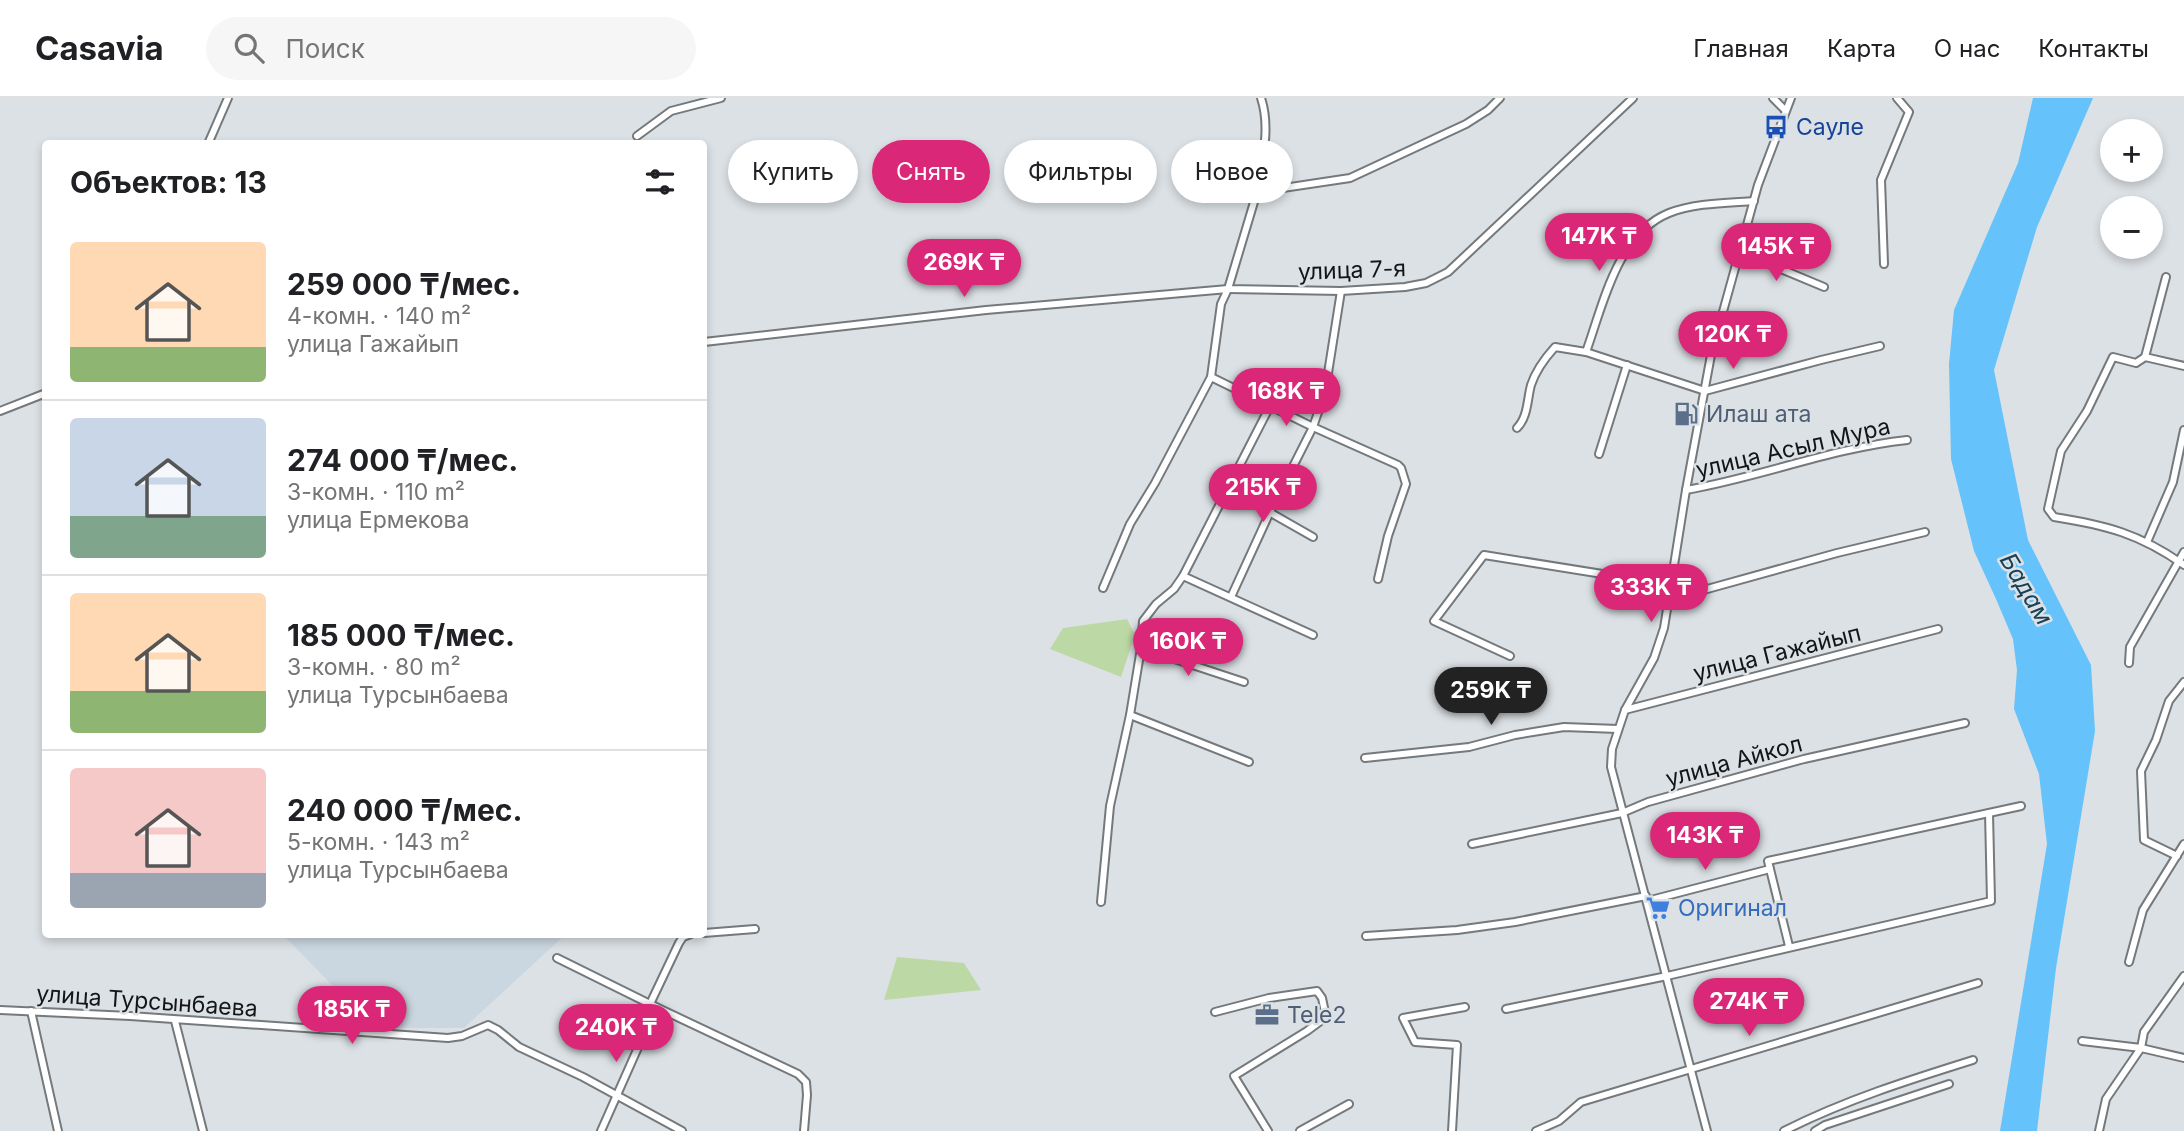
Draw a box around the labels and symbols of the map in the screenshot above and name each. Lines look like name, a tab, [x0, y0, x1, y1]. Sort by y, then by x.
bus stop icon: Сауле	[1762, 113, 1790, 141]
place label: Сауле	[1796, 113, 1864, 141]
pin: 147K ₸	[1542, 214, 1656, 273]
pin: 145K ₸	[1719, 223, 1833, 283]
pin: 269K ₸	[907, 240, 1021, 299]
street label: улица 7-я	[1297, 254, 1407, 286]
pin: 120K ₸	[1676, 312, 1790, 371]
pin: 168K ₸	[1229, 368, 1343, 428]
fuel station icon: Илаш ата	[1672, 400, 1700, 428]
place label: Илаш ата	[1706, 400, 1811, 428]
street label: улица Асыл Мура	[1693, 412, 1893, 484]
pin: 215K ₸	[1206, 464, 1320, 524]
water label: Бадам	[1994, 548, 2059, 630]
pin: 333K ₸	[1594, 564, 1708, 624]
pin: 160K ₸	[1131, 618, 1245, 678]
street label: улица Гажайып	[1690, 619, 1864, 687]
pin: 259K ₸	[1434, 668, 1548, 727]
street label: улица Айкол	[1663, 729, 1805, 793]
pin: 143K ₸	[1648, 812, 1762, 872]
supermarket icon: Оригинал	[1644, 894, 1672, 922]
place label: Оригинал	[1678, 894, 1787, 922]
pin: 274K ₸	[1692, 978, 1806, 1038]
street label: улица Турсынбаева	[35, 979, 259, 1023]
pin: 185K ₸	[295, 986, 409, 1046]
office icon: Tele2	[1253, 1001, 1281, 1029]
place label: Tele2	[1287, 1001, 1346, 1029]
pin: 240K ₸	[559, 1004, 673, 1064]

